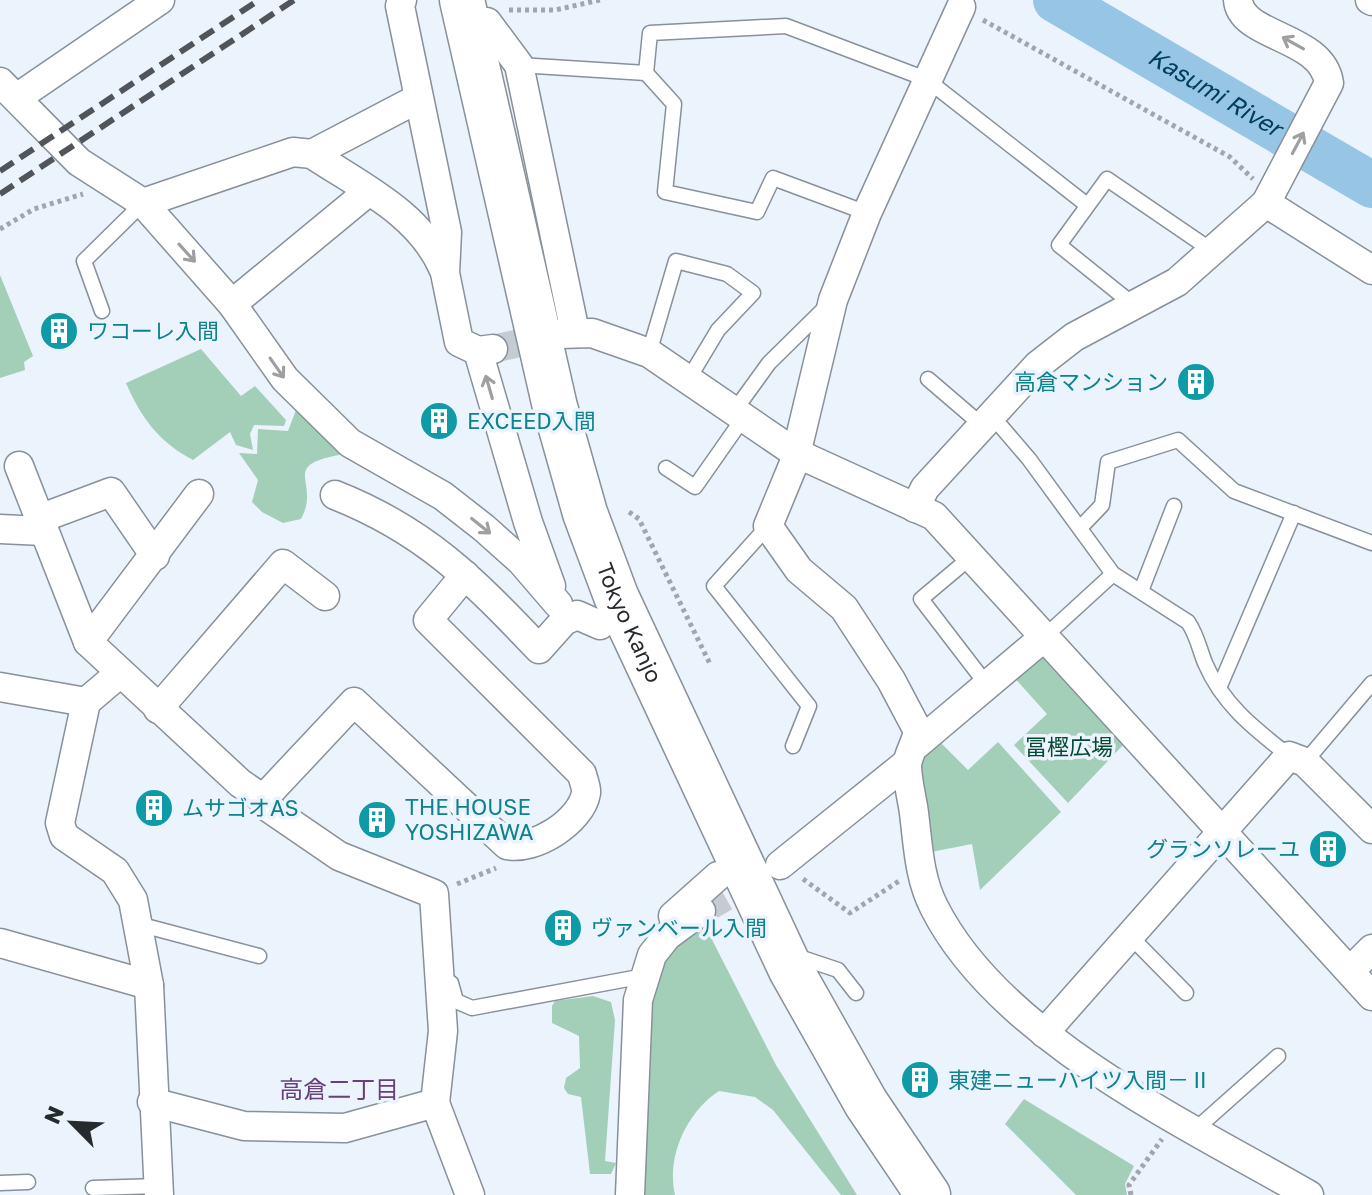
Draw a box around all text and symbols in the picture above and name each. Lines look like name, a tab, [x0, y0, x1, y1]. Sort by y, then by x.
one-way arrow	[1281, 35, 1305, 50]
water label: Kasumi River	[1144, 41, 1291, 144]
one-way arrow	[1290, 131, 1306, 155]
one-way arrow	[178, 243, 196, 263]
building icon: ワコーレ入間	[38, 310, 80, 352]
place label: ワコーレ入間	[87, 317, 219, 344]
one-way arrow	[269, 356, 285, 378]
building icon: 高倉マンション	[1175, 361, 1217, 403]
place label: 高倉マンション	[1014, 368, 1168, 395]
one-way arrow	[481, 374, 496, 400]
building icon: EXCEED入間	[418, 400, 460, 442]
place label: EXCEED入間	[467, 407, 596, 434]
one-way arrow	[470, 516, 491, 534]
street label: Tokyo Kanjo	[592, 559, 668, 687]
park label: 冨樫広場	[1025, 733, 1113, 760]
building icon: ムサゴオAS	[133, 787, 175, 829]
place label: THE HOUSE YOSHIZAWA	[405, 793, 534, 845]
place label: ムサゴオAS	[182, 794, 299, 821]
building icon: THE HOUSE YOSHIZAWA	[356, 799, 398, 841]
building icon: グランソレーユ	[1307, 828, 1349, 870]
place label: グランソレーユ	[1146, 835, 1300, 862]
building icon: ヴァンベール入間	[542, 907, 584, 949]
place label: ヴァンベール入間	[591, 914, 767, 941]
building icon: 東建ニューハイツ入間－Ⅱ	[899, 1059, 941, 1101]
place label: 東建ニューハイツ入間－Ⅱ	[948, 1066, 1211, 1093]
district label: 高倉二丁目	[279, 1074, 399, 1103]
north arrow	[32, 1083, 112, 1163]
text: N	[38, 1102, 69, 1128]

